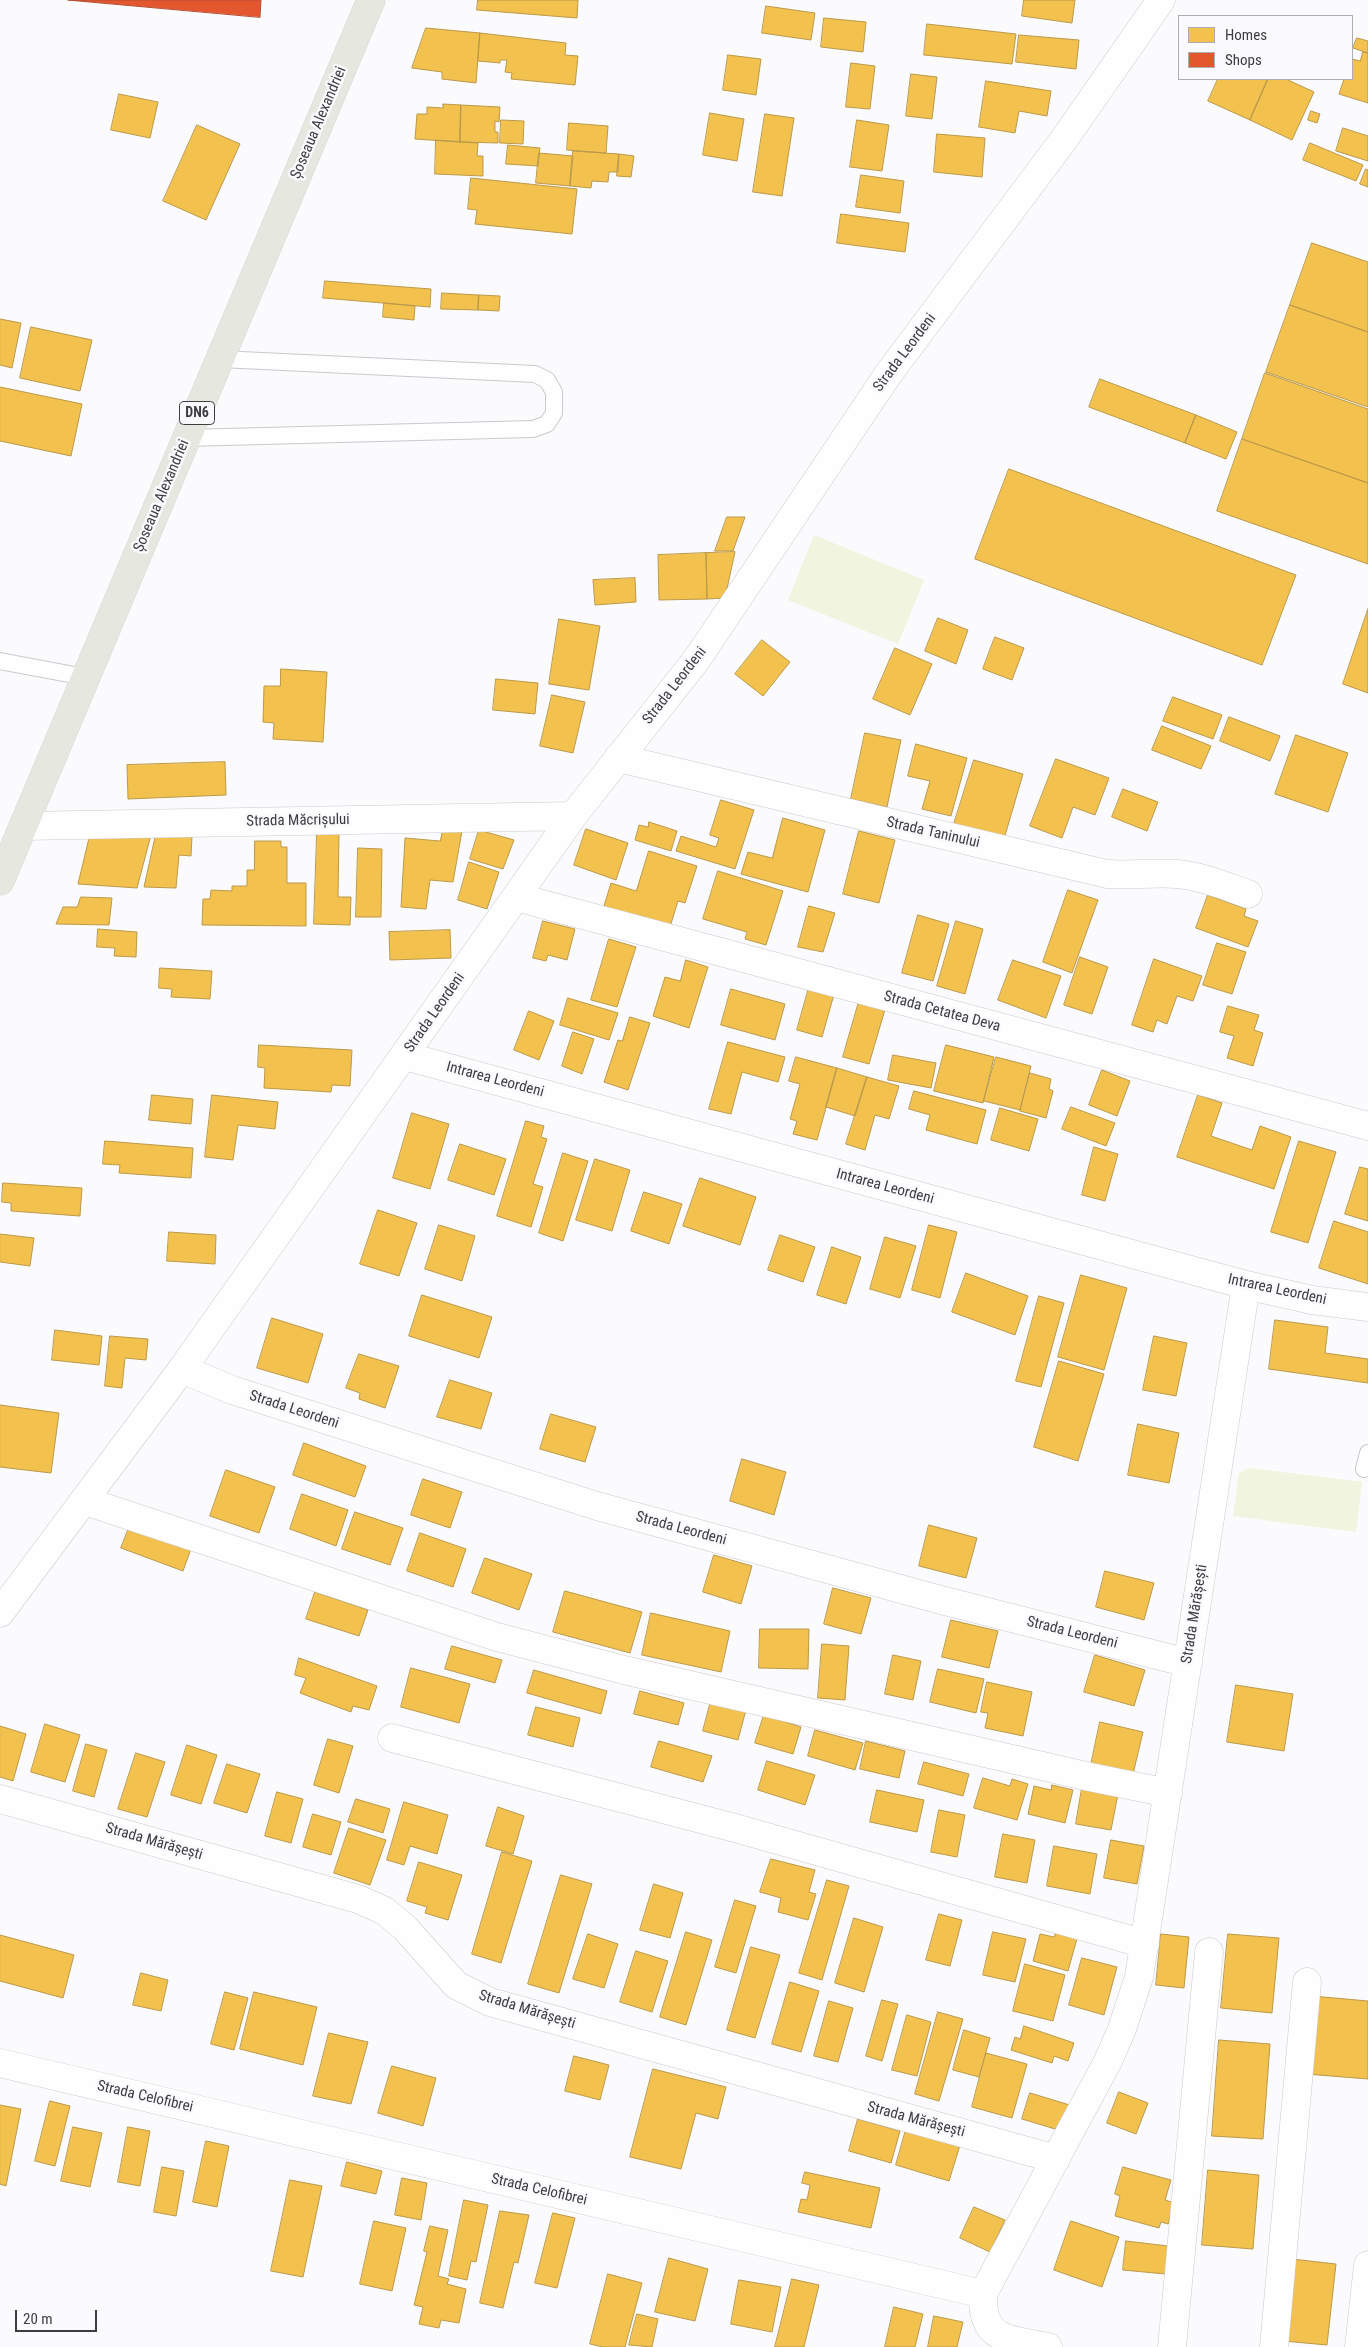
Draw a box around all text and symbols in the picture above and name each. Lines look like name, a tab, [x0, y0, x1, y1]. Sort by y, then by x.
legend	[1178, 15, 1353, 80]
text: Homes	[1225, 26, 1267, 44]
text: Shops	[1225, 51, 1262, 69]
street label: Șoseaua Alexandriei	[287, 64, 351, 182]
street label: Strada Leordeni	[870, 310, 940, 396]
road number: DN6	[180, 402, 214, 424]
street label: Șoseaua Alexandriei	[130, 437, 194, 555]
street label: Strada Leordeni	[639, 644, 711, 728]
street label: Strada Măcrișului	[246, 811, 350, 831]
street label: Strada Taninului	[885, 814, 981, 852]
street label: Strada Leordeni	[401, 970, 469, 1056]
street label: Strada Cetatea Deva	[882, 988, 1002, 1036]
street label: Intrarea Leordeni	[444, 1058, 546, 1102]
street label: Intrarea Leordeni	[834, 1165, 936, 1209]
street label: Intrarea Leordeni	[1226, 1271, 1328, 1309]
street label: Strada Leordeni	[247, 1387, 341, 1433]
street label: Strada Leordeni	[634, 1508, 728, 1550]
street label: Strada Mărășești	[1178, 1563, 1212, 1665]
street label: Strada Leordeni	[1025, 1613, 1119, 1653]
street label: Strada Mărășești	[103, 1820, 205, 1864]
street label: Strada Mărășești	[476, 1987, 578, 2033]
street label: Strada Celofibrei	[95, 2077, 195, 2117]
street label: Strada Mărășești	[865, 2098, 967, 2142]
street label: Strada Celofibrei	[489, 2170, 589, 2210]
scale bar	[18, 2300, 100, 2332]
text: 20 m	[23, 2310, 53, 2328]

